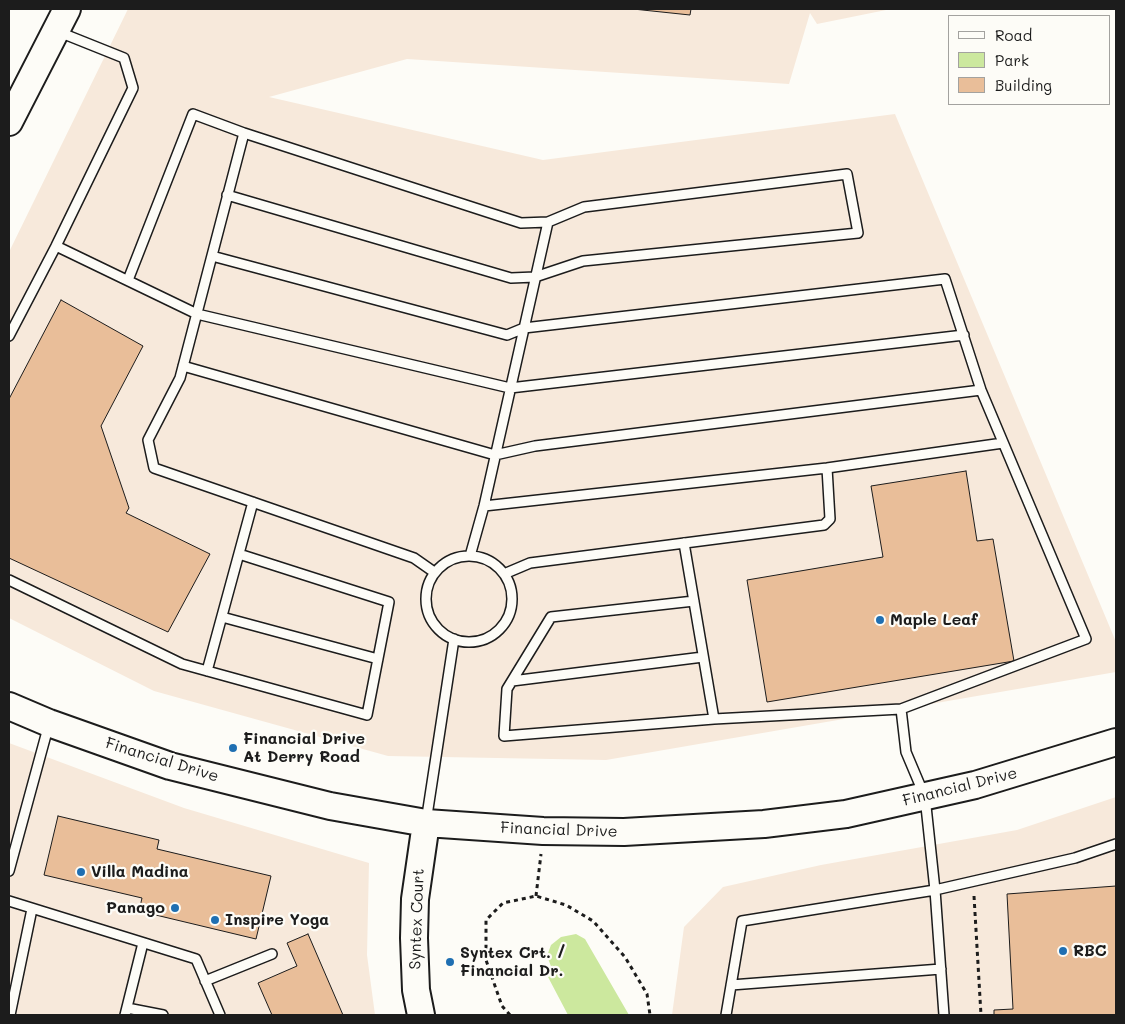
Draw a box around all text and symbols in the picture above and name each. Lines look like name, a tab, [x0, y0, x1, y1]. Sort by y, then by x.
legend	[948, 15, 1110, 105]
text: Road	[995, 25, 1032, 45]
text: Park	[995, 50, 1029, 70]
text: Building	[995, 75, 1052, 95]
place label: Maple Leaf	[890, 610, 978, 630]
marker: Maple Leaf	[874, 614, 886, 626]
place label: Financial Drive At Derry Road	[243, 729, 365, 767]
street label: Financial Drive	[103, 734, 221, 786]
marker: Financial Drive At Derry Road	[227, 742, 239, 754]
street label: Financial Drive	[901, 764, 1019, 810]
street label: Financial Drive	[500, 818, 618, 842]
place label: Villa Madina	[91, 862, 189, 882]
marker: Villa Madina	[75, 866, 87, 878]
street label: Syntex Court	[406, 868, 428, 970]
place label: Panago	[106, 898, 165, 918]
marker: Panago	[169, 902, 181, 914]
place label: Inspire Yoga	[225, 910, 329, 930]
marker: Inspire Yoga	[209, 914, 221, 926]
place label: RBC	[1073, 941, 1107, 961]
place label: Syntex Crt. / Financial Dr.	[460, 943, 566, 981]
marker: RBC	[1057, 945, 1069, 957]
marker: Syntex Crt. / Financial Dr.	[444, 956, 456, 968]

